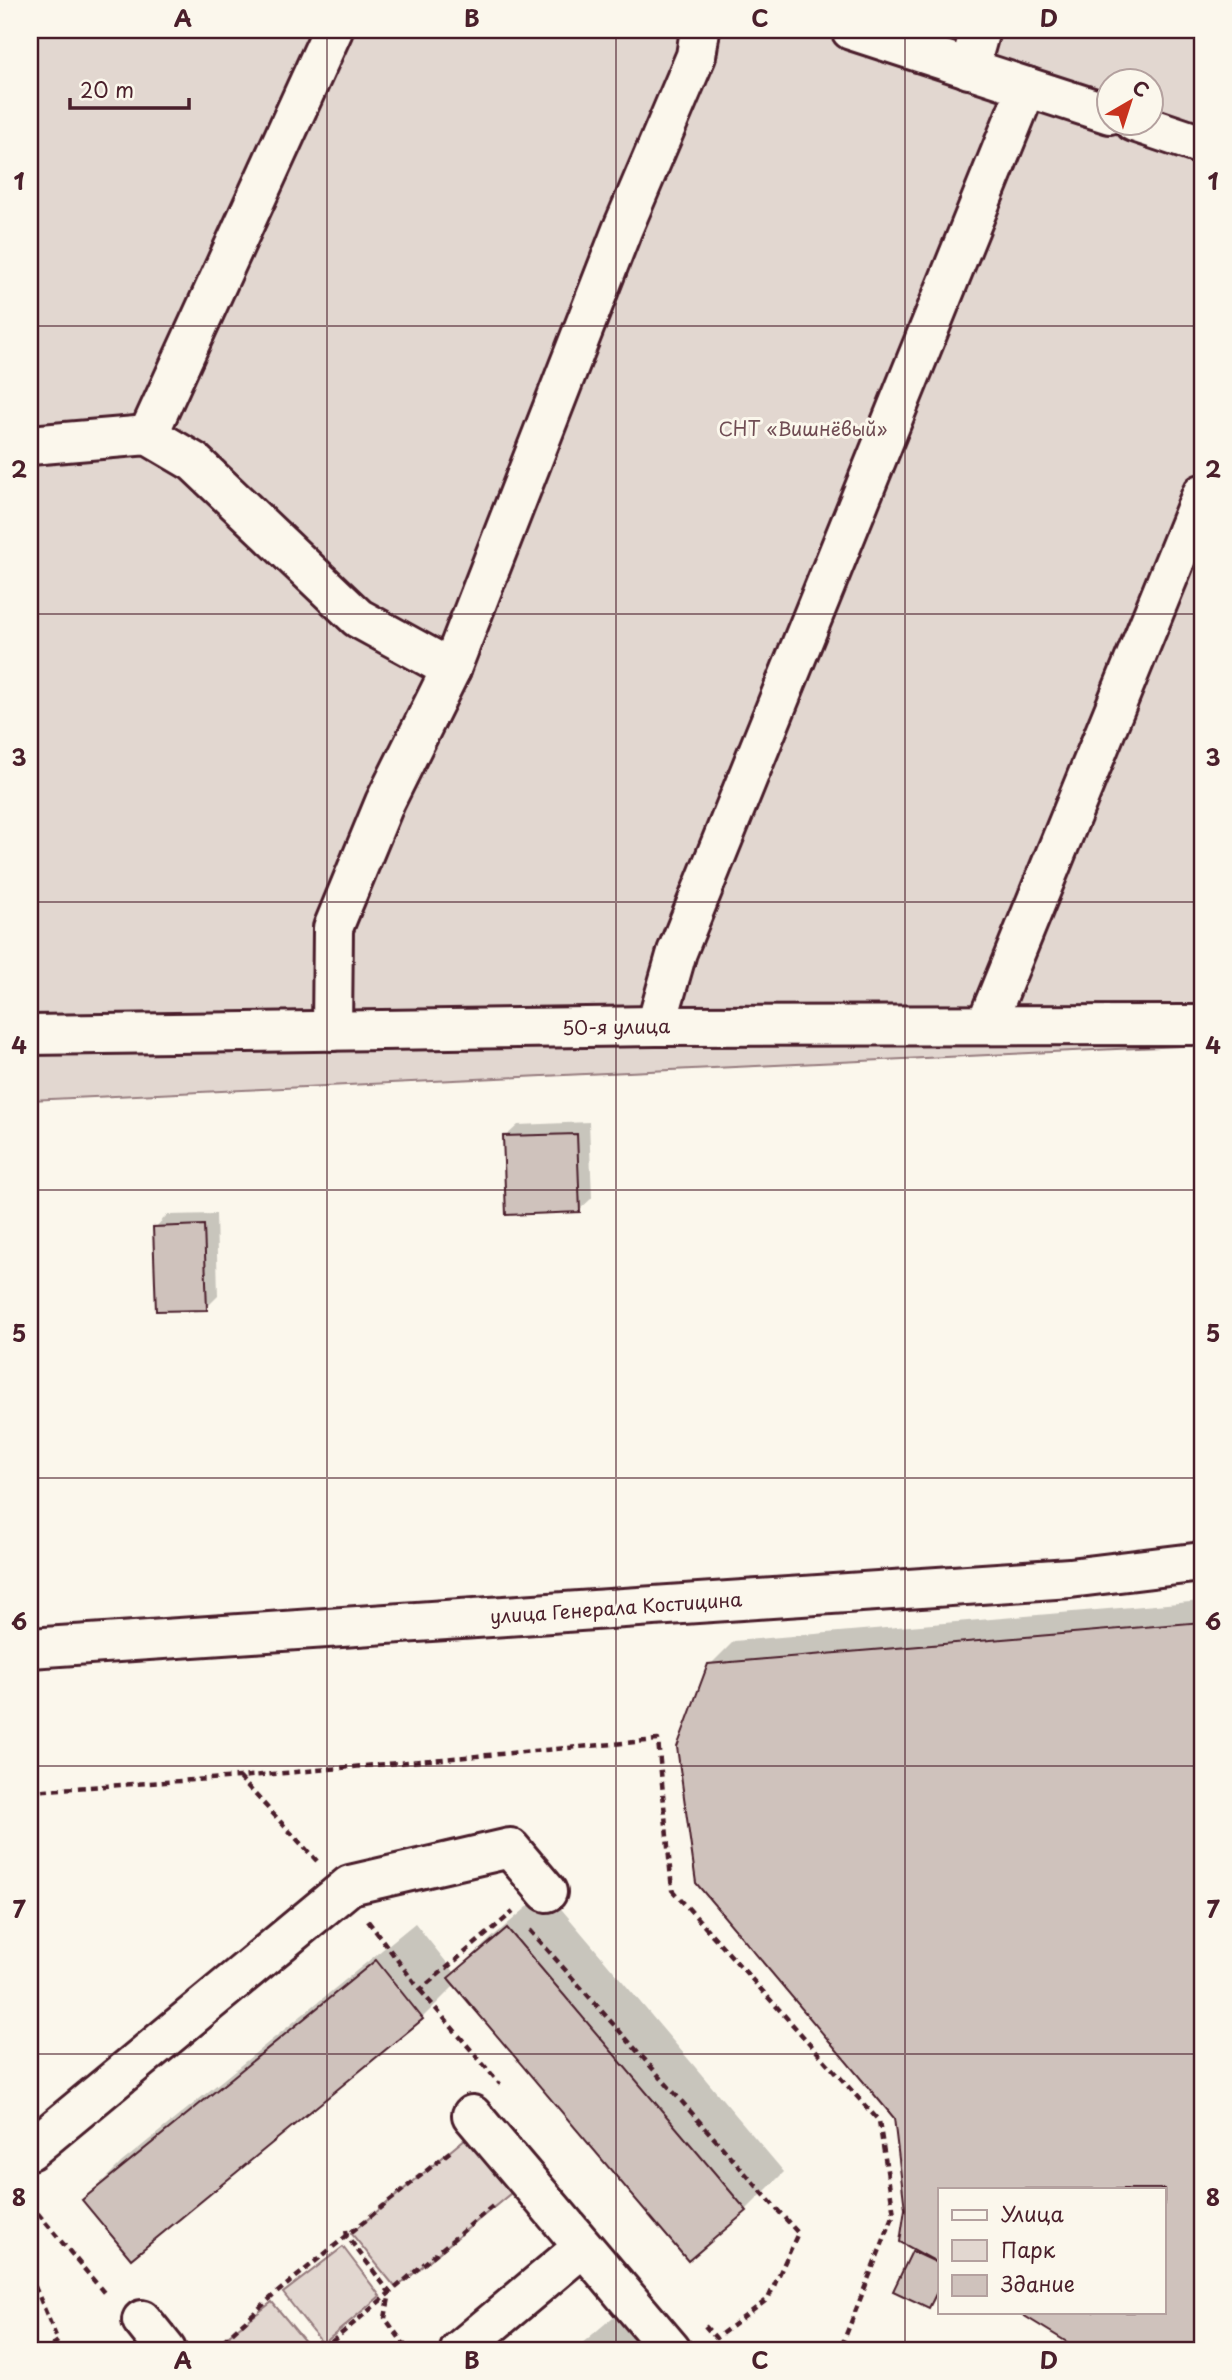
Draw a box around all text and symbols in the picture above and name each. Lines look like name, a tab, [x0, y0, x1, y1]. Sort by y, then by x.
text: A	[174, 0, 192, 35]
text: B	[464, 0, 480, 35]
text: C	[751, 0, 769, 35]
text: D	[1040, 0, 1058, 35]
scale bar	[70, 66, 189, 110]
north arrow	[1096, 66, 1166, 136]
text: 20 m	[80, 73, 134, 105]
text: С	[1127, 73, 1156, 103]
text: 1	[14, 163, 25, 198]
text: 1	[1208, 163, 1219, 198]
park label: СНТ «Вишнёвый»	[719, 414, 888, 442]
text: 2	[11, 451, 27, 486]
text: 2	[1205, 451, 1221, 486]
text: 3	[11, 739, 27, 774]
text: 3	[1205, 739, 1221, 774]
street label: 50-я улица	[562, 1011, 670, 1041]
text: 4	[11, 1027, 27, 1062]
text: 4	[1205, 1027, 1221, 1062]
text: 5	[12, 1315, 26, 1350]
text: 5	[1206, 1315, 1220, 1350]
street label: улица Генерала Костицина	[489, 1584, 743, 1630]
text: 6	[11, 1603, 27, 1638]
text: 6	[1205, 1603, 1221, 1638]
text: 7	[12, 1891, 26, 1926]
text: 7	[1206, 1891, 1220, 1926]
text: 8	[12, 2179, 26, 2214]
text: 8	[1206, 2179, 1220, 2214]
legend	[938, 2188, 1166, 2314]
text: Улица	[1001, 2197, 1064, 2229]
text: Парк	[1001, 2233, 1056, 2265]
text: Здание	[1001, 2267, 1075, 2299]
text: A	[174, 2342, 192, 2377]
text: B	[464, 2342, 480, 2377]
text: C	[751, 2342, 769, 2377]
text: D	[1040, 2342, 1058, 2377]

